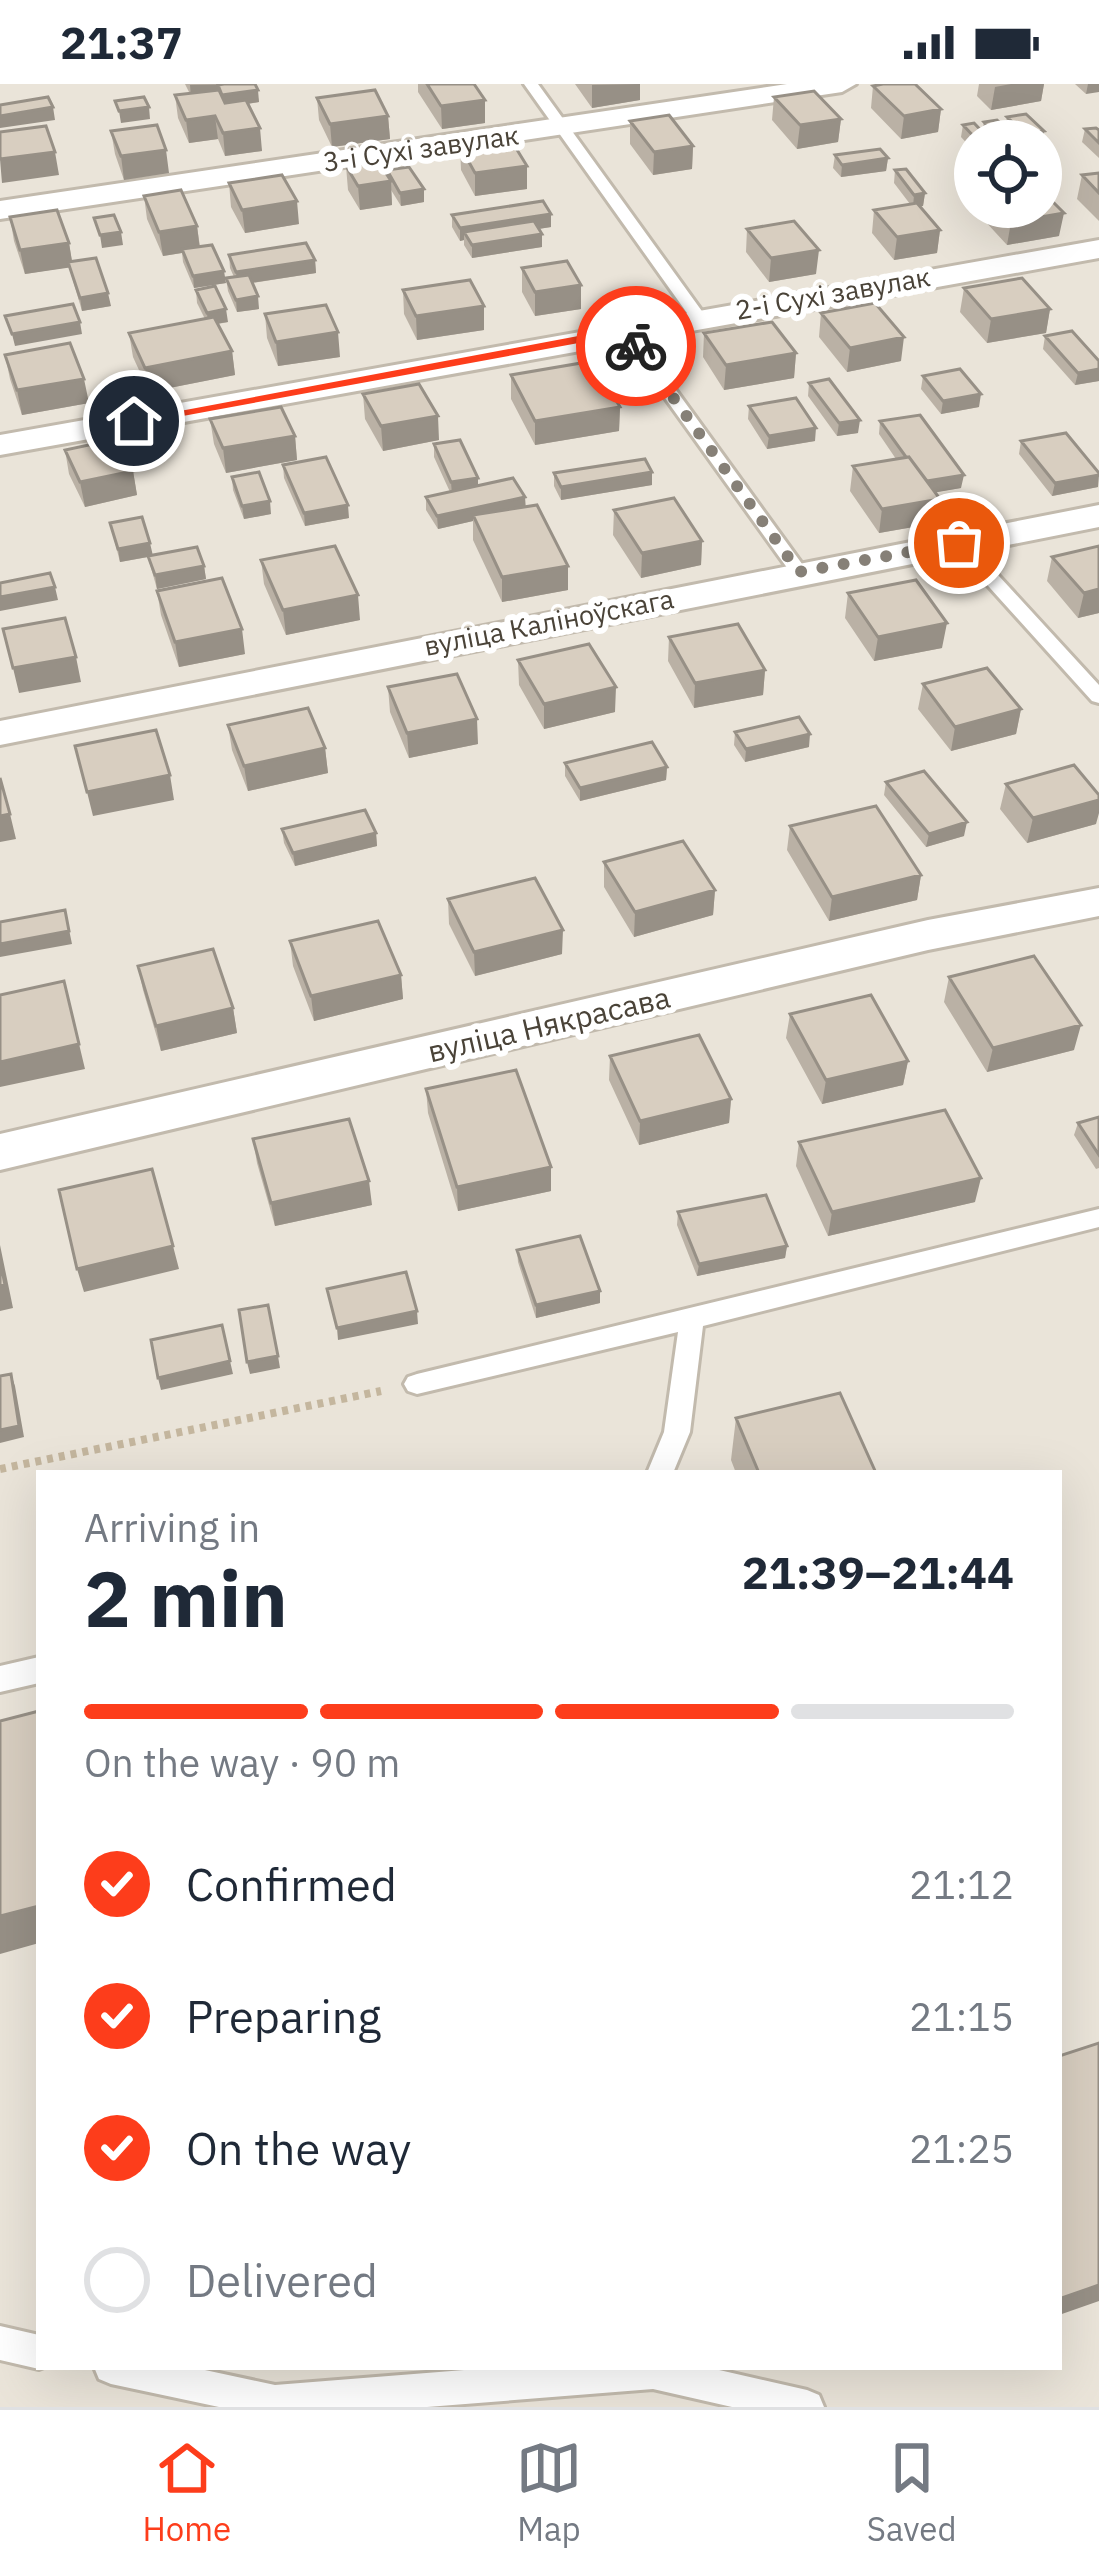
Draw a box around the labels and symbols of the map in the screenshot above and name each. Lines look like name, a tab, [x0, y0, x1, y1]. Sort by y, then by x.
street label: 3-і Сухі завулак	[321, 116, 521, 179]
street label: 2-і Сухі завулак	[733, 258, 933, 327]
courier	[576, 286, 696, 406]
pin	[83, 370, 185, 472]
pin	[908, 492, 1010, 594]
street label: вуліца Каліноўскага	[421, 580, 677, 663]
street label: вуліца Някрасава	[424, 977, 674, 1070]

